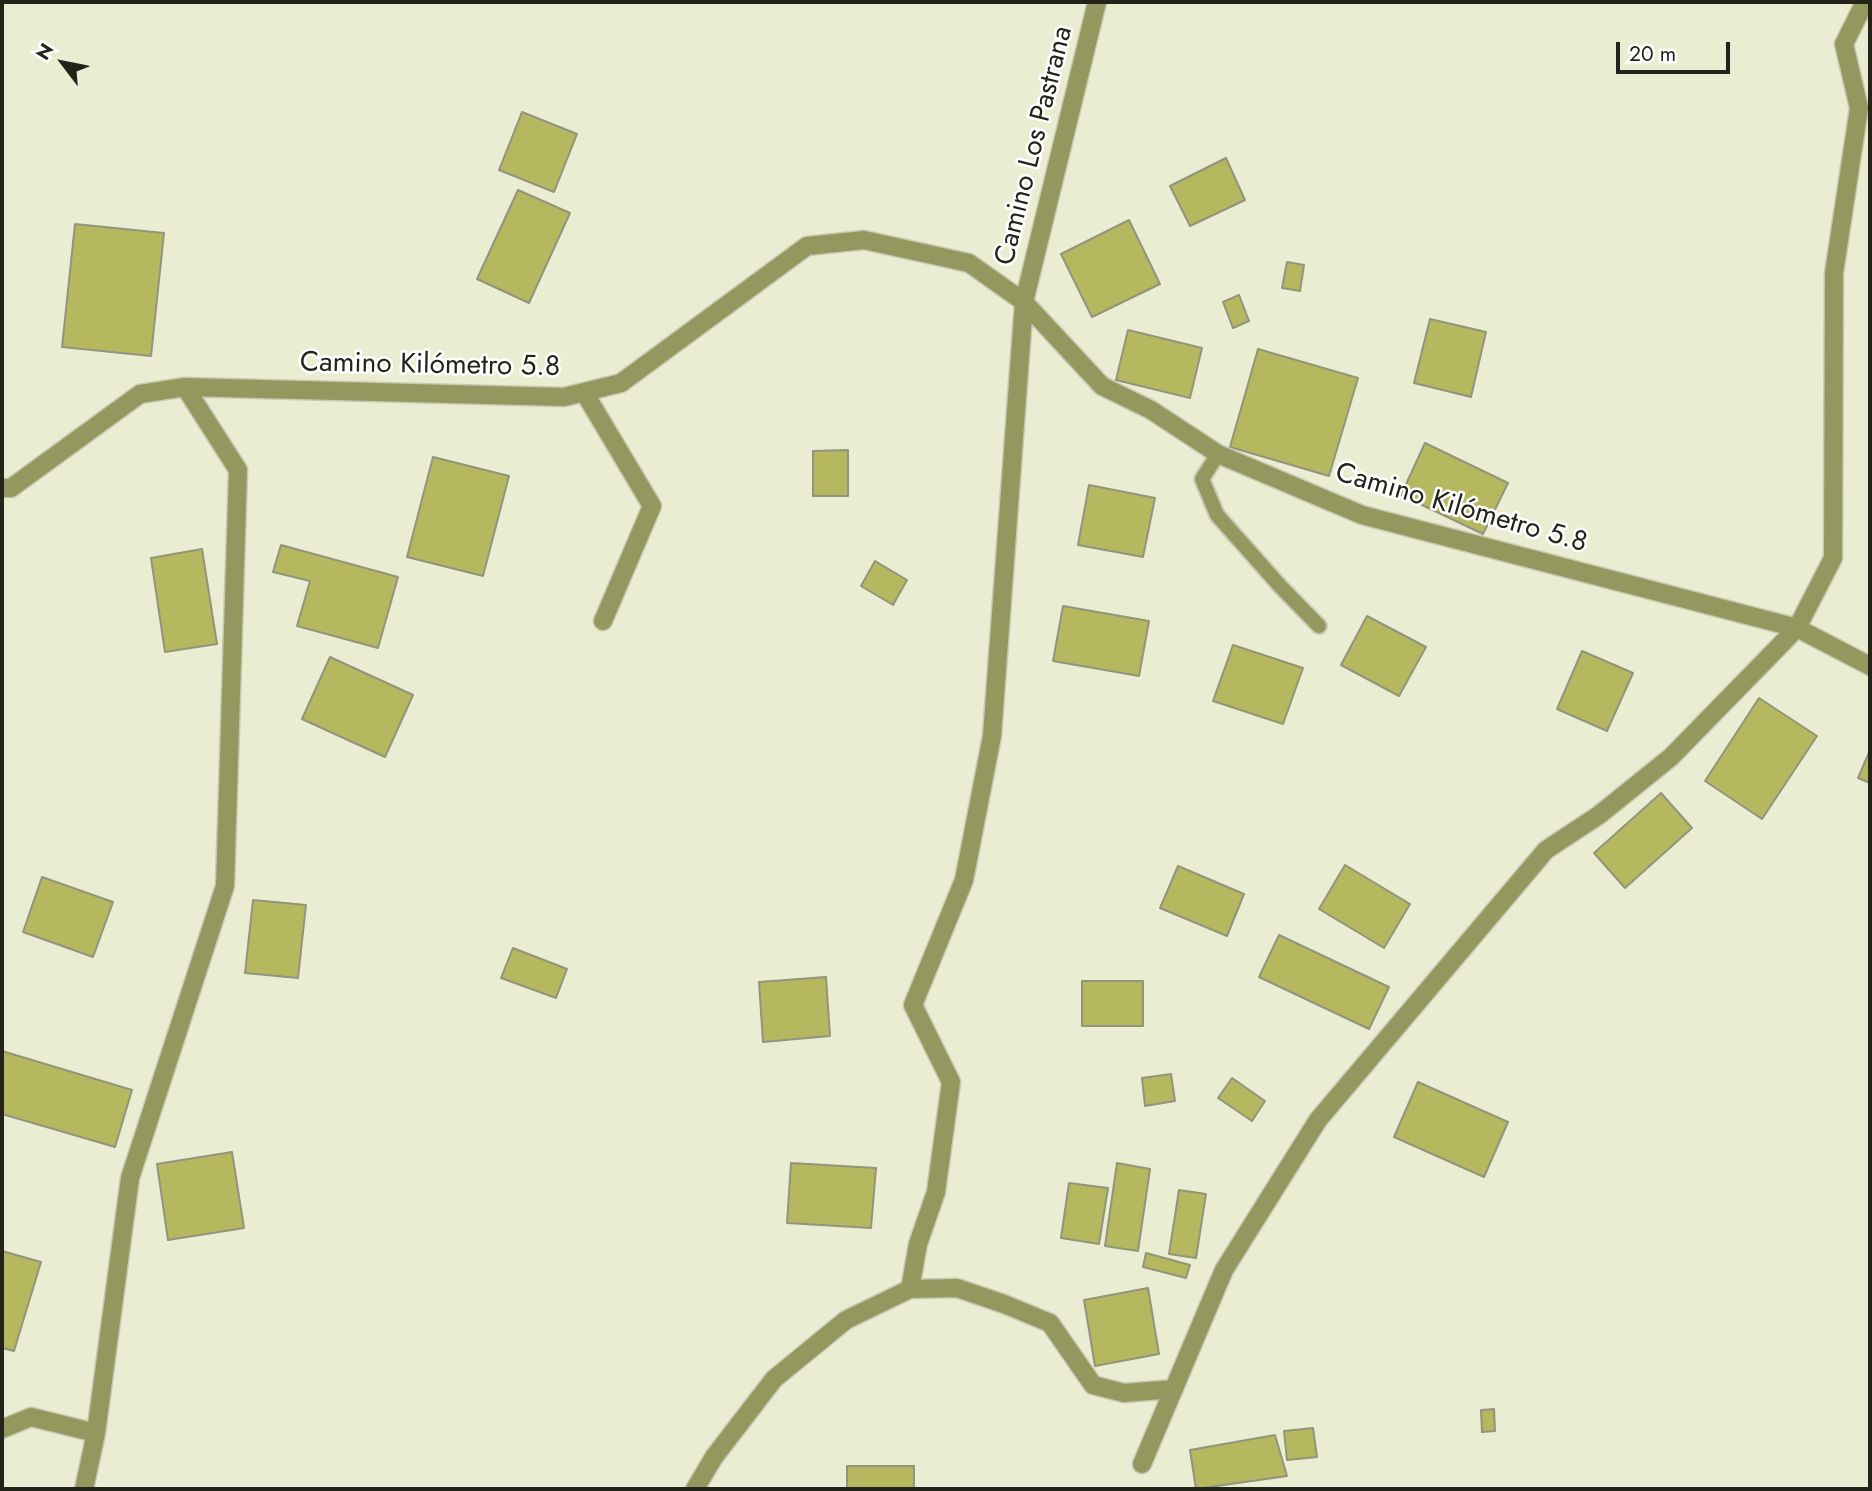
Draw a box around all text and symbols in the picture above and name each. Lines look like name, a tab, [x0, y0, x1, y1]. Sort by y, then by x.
street label: Camino Los Pastrana	[989, 23, 1081, 269]
north arrow	[28, 28, 98, 98]
scale bar	[1620, 28, 1734, 72]
text: N	[29, 38, 60, 65]
text: 20 m	[1629, 39, 1676, 69]
street label: Camino Kilómetro 5.8	[300, 347, 560, 385]
street label: Camino Kilómetro 5.8	[1331, 457, 1591, 561]

